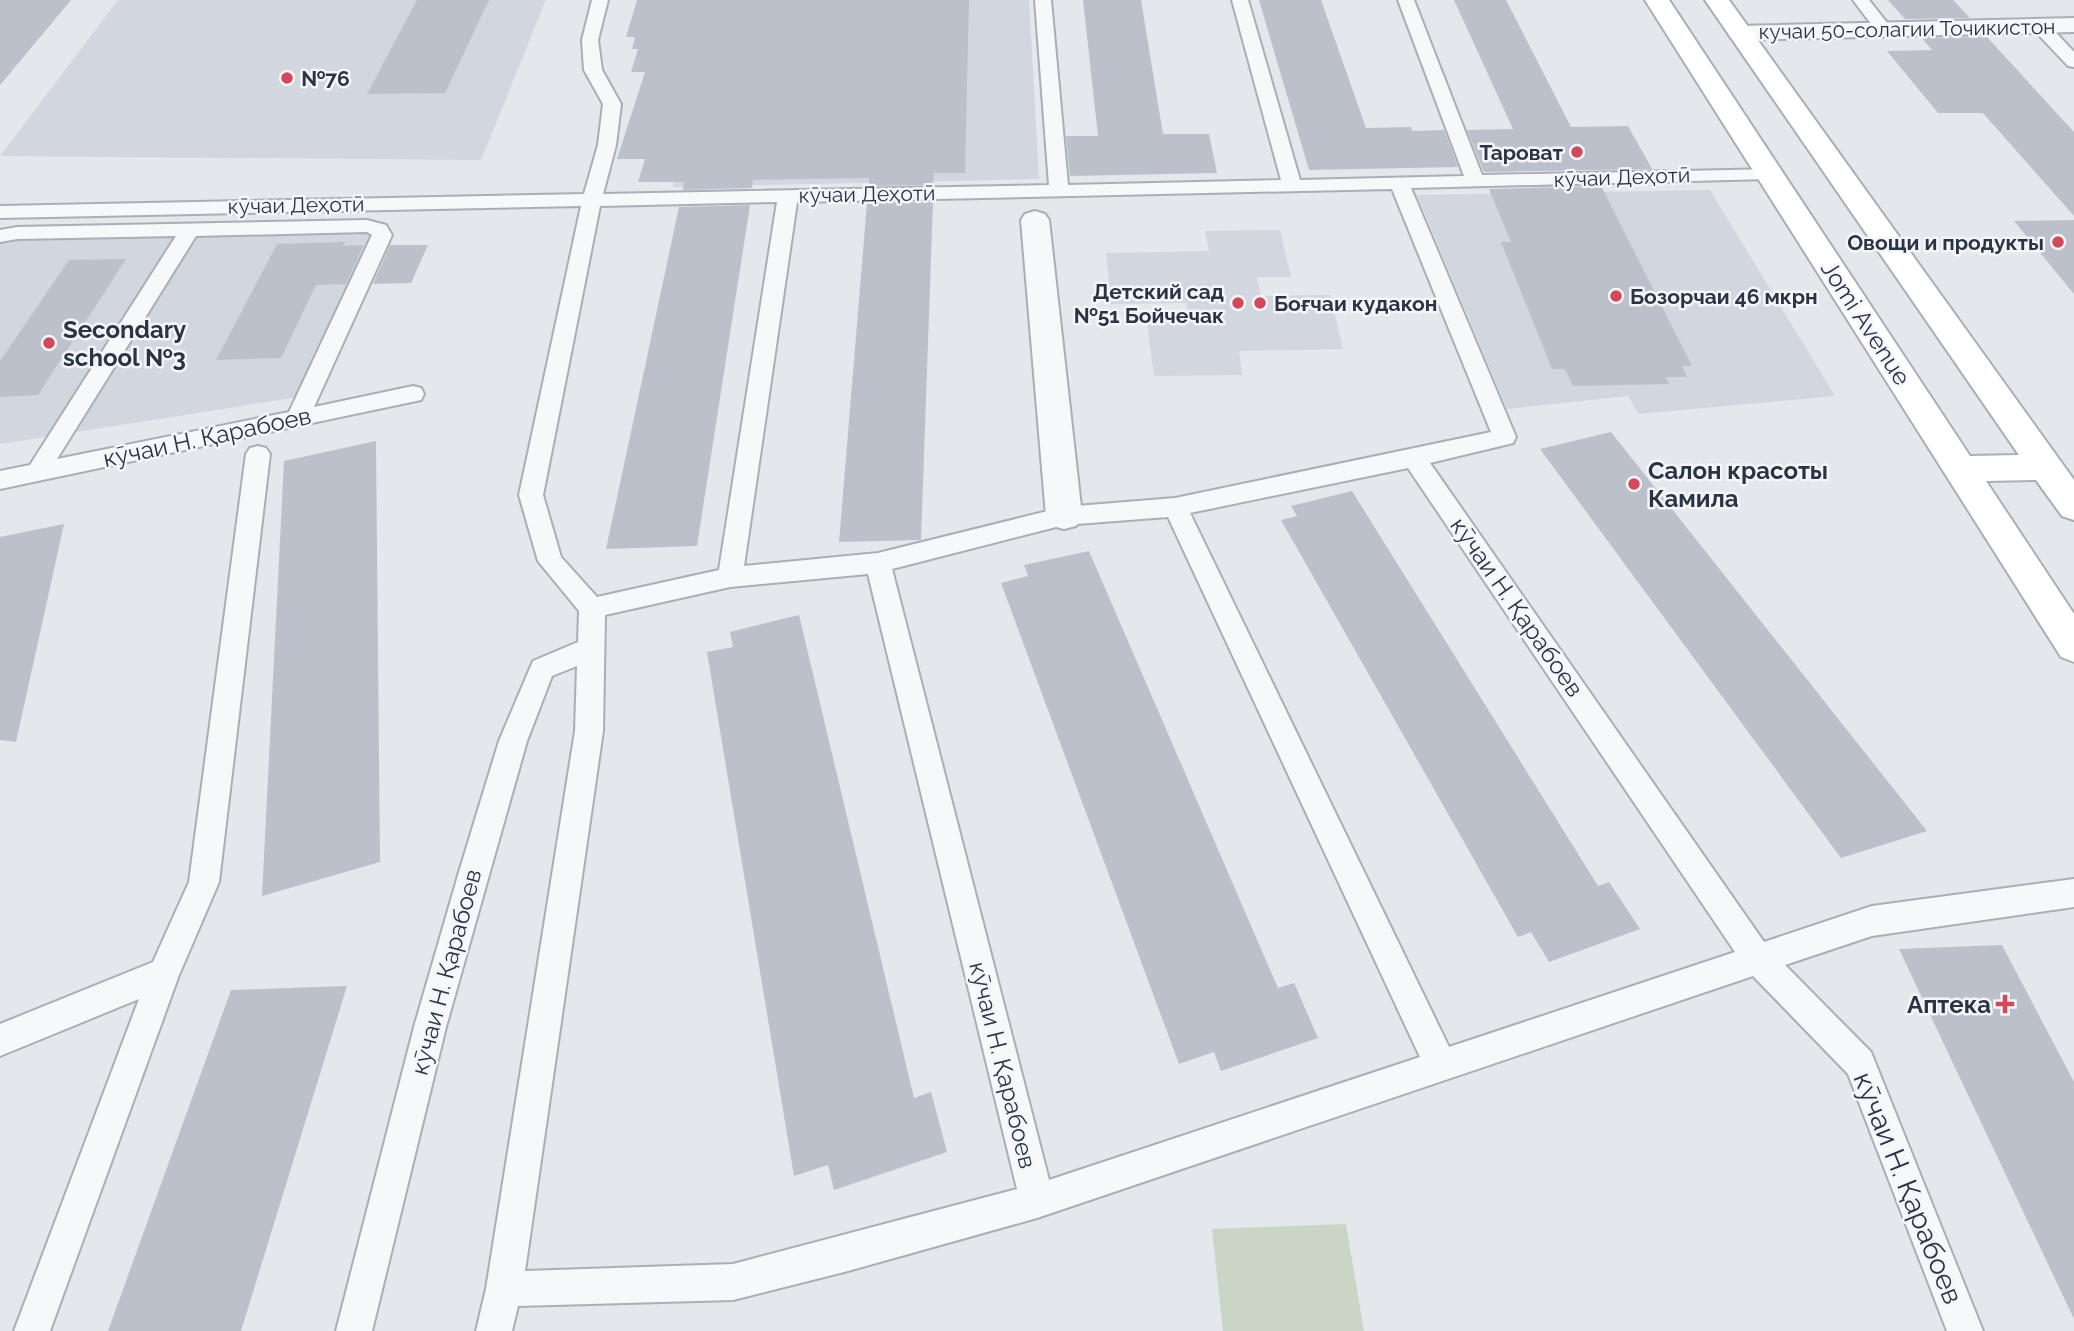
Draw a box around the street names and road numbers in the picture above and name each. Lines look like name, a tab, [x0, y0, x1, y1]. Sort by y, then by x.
street label: кучаи 50-солагии Точикистон	[1758, 14, 2056, 44]
street label: кӯчаи Деҳотӣ	[1553, 162, 1691, 192]
street label: кӯчаи Деҳотӣ	[799, 180, 935, 208]
street label: кӯчаи Деҳотӣ	[228, 191, 364, 219]
street label: Jomi Avenue	[1815, 255, 1917, 391]
street label: кӯчаи Н. Қарабоев	[100, 401, 314, 473]
street label: кӯчаи Н. Қарабоев	[1444, 512, 1590, 702]
street label: кӯчаи Н. Қарабоев	[405, 866, 487, 1078]
street label: кӯчаи Н. Қарабоев	[963, 959, 1043, 1171]
street label: кӯчаи Н. Қарабоев	[1846, 1067, 1970, 1309]

